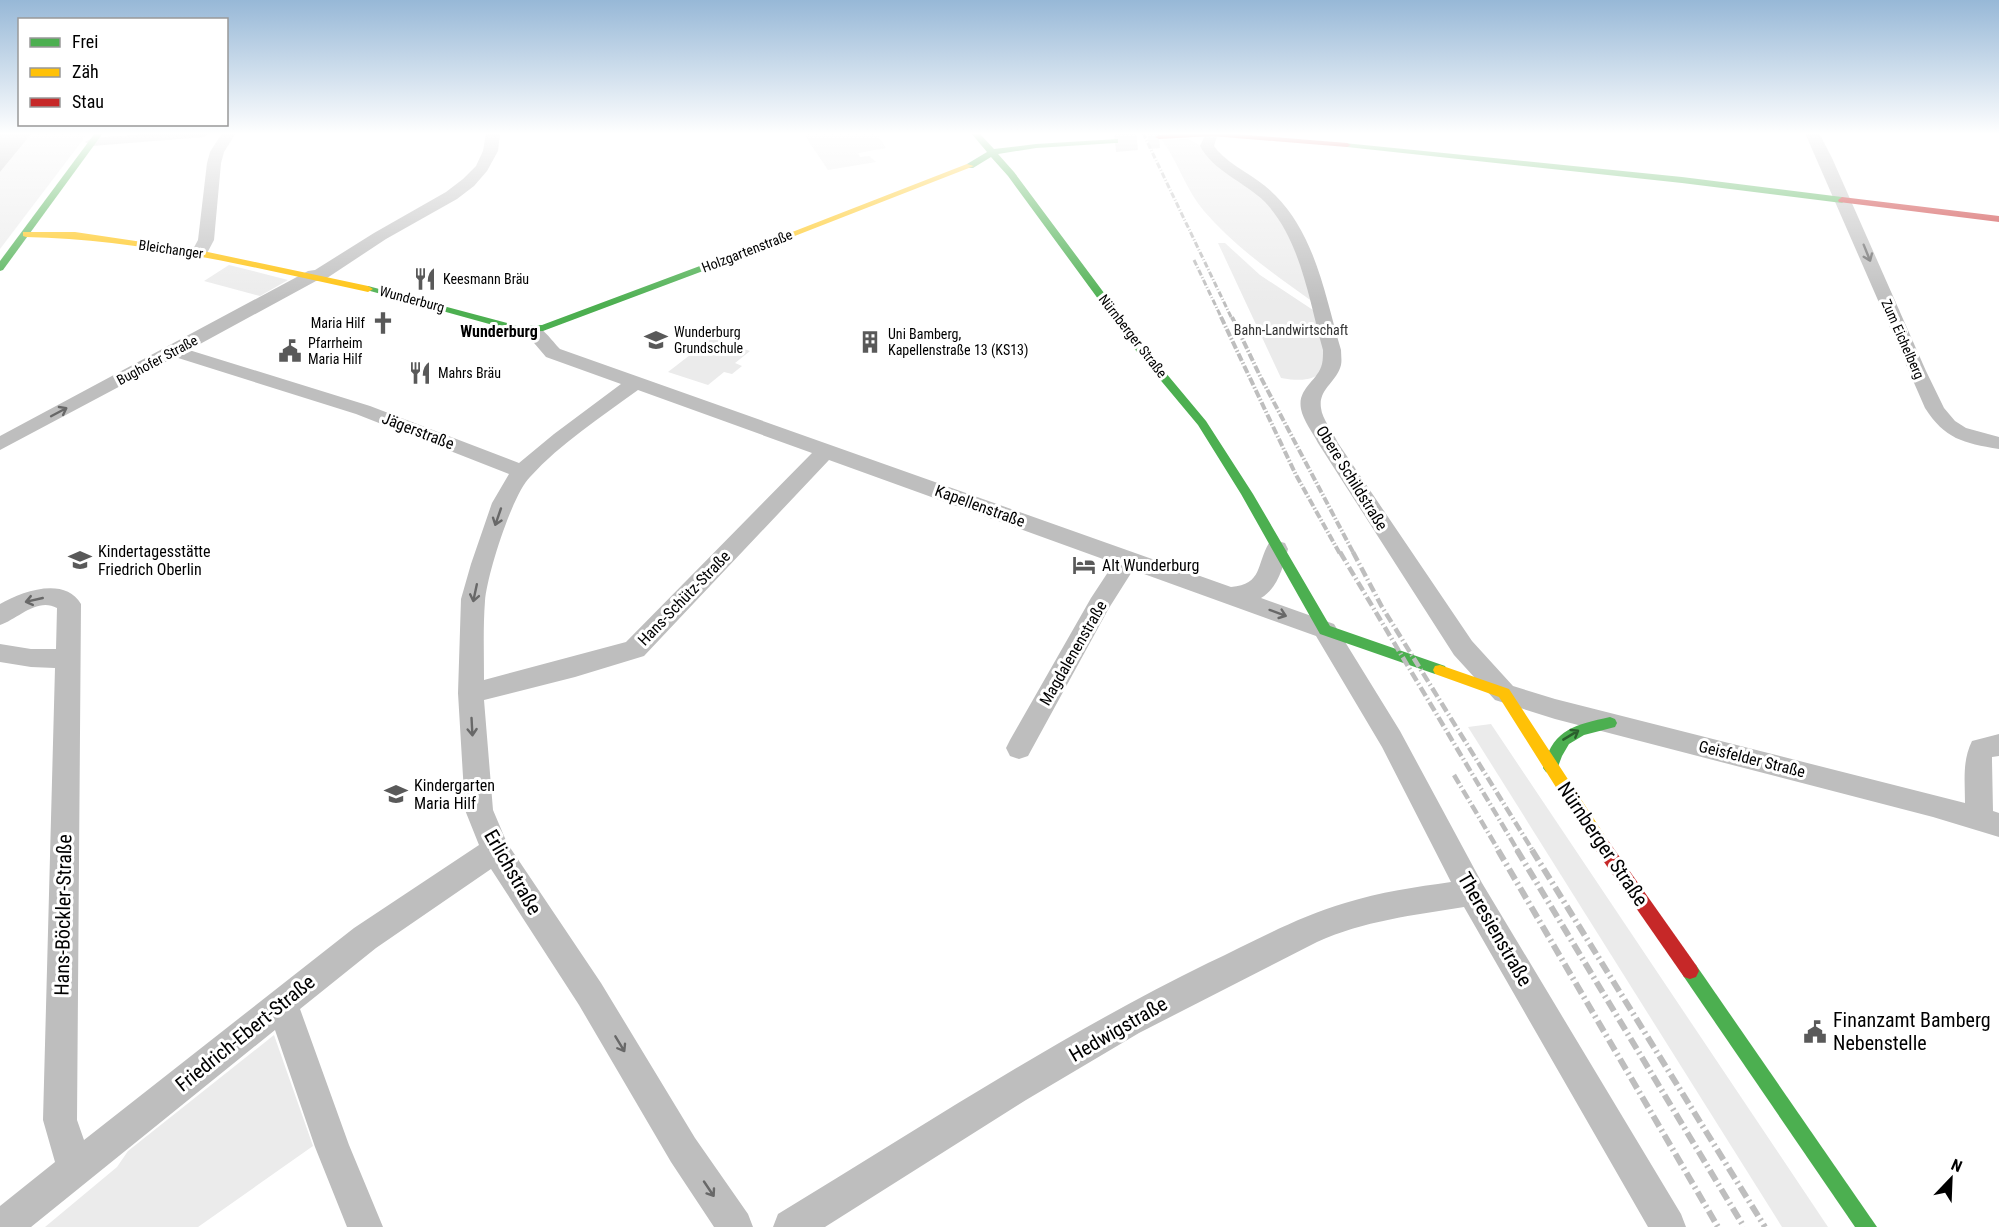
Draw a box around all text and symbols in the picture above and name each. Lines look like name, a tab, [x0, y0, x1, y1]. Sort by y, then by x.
legend	[18, 18, 228, 126]
text: Frei	[72, 31, 98, 52]
text: Zäh	[72, 61, 99, 82]
text: Stau	[72, 91, 104, 112]
street label: Holzgartenstraße	[699, 226, 795, 276]
street label: Bleichanger	[138, 237, 204, 261]
one-way arrow	[1862, 243, 1873, 262]
restaurant icon: Keesmann Bräu	[412, 266, 438, 292]
place label: Keesmann Bräu	[443, 271, 529, 287]
street label: Wunderburg	[378, 283, 446, 315]
street label: Nürnberger Straße	[1096, 291, 1171, 381]
street label: Zum Eichelberg	[1878, 297, 1928, 381]
church icon: Maria Hilf	[370, 310, 396, 336]
place label: Maria Hilf	[311, 315, 366, 331]
district label: Wunderburg	[460, 322, 538, 341]
park label: Bahn-Landwirtschaft	[1234, 322, 1348, 338]
place label: Wunderburg Grundschule	[674, 324, 744, 356]
place label: Uni Bamberg, Kapellenstraße 13 (KS13)	[888, 326, 1029, 359]
school or university icon: Wunderburg Grundschule	[643, 327, 669, 353]
building icon: Uni Bamberg, Kapellenstraße 13 (KS13)	[857, 329, 883, 355]
street label: Bughofer Straße	[114, 332, 201, 388]
place label: Pfarrheim Maria Hilf	[308, 335, 363, 367]
public building icon: Pfarrheim Maria Hilf	[277, 338, 303, 364]
restaurant icon: Mahrs Bräu	[407, 360, 433, 386]
place label: Mahrs Bräu	[438, 365, 501, 381]
one-way arrow	[50, 406, 68, 417]
street label: Jägerstraße	[379, 409, 457, 453]
street label: Obere Schildstraße	[1312, 422, 1392, 534]
street label: Kapellenstraße	[932, 481, 1028, 531]
one-way arrow	[492, 507, 503, 526]
place label: Kindertagesstätte Friedrich Oberlin	[98, 542, 211, 579]
school or university icon: Kindertagesstätte Friedrich Oberlin	[67, 547, 93, 573]
street label: Hans-Schütz-Straße	[634, 547, 734, 649]
hotel icon: Alt Wunderburg	[1071, 552, 1097, 578]
place label: Alt Wunderburg	[1102, 556, 1199, 575]
one-way arrow	[469, 583, 480, 603]
one-way arrow	[25, 594, 44, 606]
street label: Magdalenenstraße	[1035, 597, 1111, 709]
one-way arrow	[1268, 608, 1286, 619]
one-way arrow	[467, 716, 478, 736]
one-way arrow	[1562, 729, 1579, 741]
street label: Geisfelder Straße	[1697, 737, 1807, 781]
place label: Kindergarten Maria Hilf	[414, 776, 495, 813]
street label: Nürnberger Straße	[1553, 777, 1653, 911]
school or university icon: Kindergarten Maria Hilf	[383, 781, 409, 807]
street label: Erlichstraße	[479, 825, 547, 919]
street label: Hans-Böckler-Straße	[50, 834, 76, 996]
street label: Theresienstraße	[1453, 868, 1537, 990]
street label: Friedrich-Ebert-Straße	[171, 970, 319, 1096]
street label: Hedwigstraße	[1065, 991, 1171, 1067]
place label: Finanzamt Bamberg Nebenstelle	[1833, 1008, 1991, 1055]
public building icon: Finanzamt Bamberg Nebenstelle	[1802, 1019, 1828, 1045]
one-way arrow	[614, 1035, 626, 1052]
north arrow	[1921, 1149, 1981, 1209]
text: N	[1948, 1155, 1965, 1176]
one-way arrow	[703, 1180, 715, 1196]

